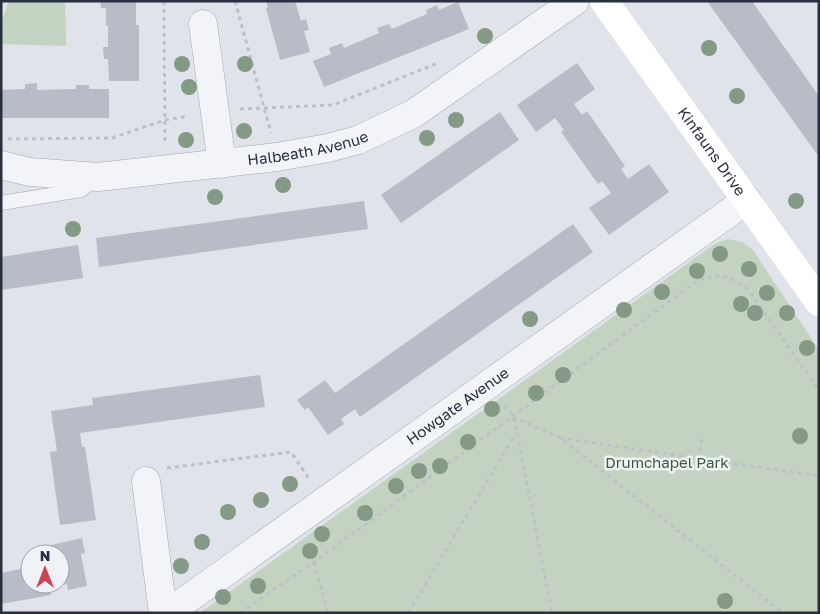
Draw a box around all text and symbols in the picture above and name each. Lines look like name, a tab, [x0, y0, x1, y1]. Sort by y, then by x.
street label: Kinfauns Drive	[675, 103, 750, 199]
street label: Halbeath Avenue	[246, 126, 371, 168]
street label: Howgate Avenue	[403, 363, 512, 448]
park label: Drumchapel Park	[605, 453, 729, 471]
north arrow	[20, 544, 70, 594]
text: N	[40, 547, 50, 564]

